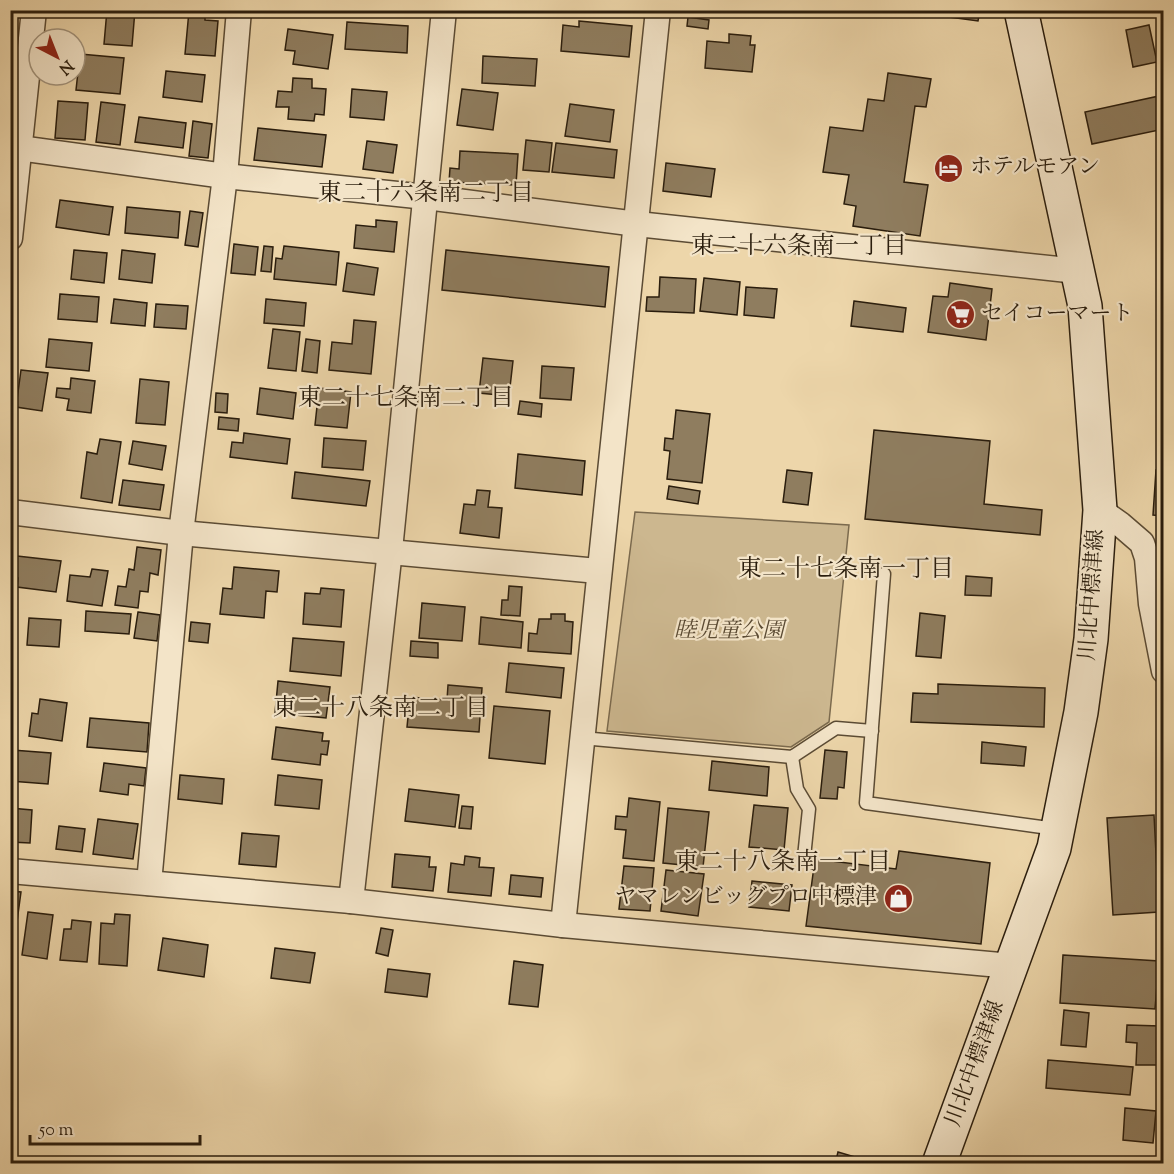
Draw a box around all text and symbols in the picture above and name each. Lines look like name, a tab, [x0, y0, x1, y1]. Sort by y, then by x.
north arrow	[27, 27, 87, 87]
text: N	[53, 53, 78, 79]
hotel icon: ホテルモアン	[933, 152, 965, 184]
place label: ホテルモアン	[970, 152, 1100, 184]
district label: 東二十六条南二丁目	[318, 177, 534, 211]
district label: 東二十六条南一丁目	[691, 230, 907, 264]
supermarket icon: セイコーマート	[944, 299, 976, 331]
place label: セイコーマート	[981, 299, 1133, 331]
district label: 東二十七条南二丁目	[298, 382, 514, 416]
street label: 川北中標津線	[1072, 528, 1114, 662]
district label: 東二十七条南一丁目	[738, 553, 954, 587]
park label: 睦児童公園	[674, 616, 787, 648]
district label: 東二十八条南二丁目	[273, 692, 489, 726]
district label: 東二十八条南一丁目	[675, 846, 891, 880]
place label: ヤマレンビッグプロ中標津	[614, 882, 877, 914]
shop icon: ヤマレンビッグプロ中標津	[882, 882, 914, 914]
street label: 川北中標津線	[938, 997, 1014, 1131]
scale bar	[30, 1108, 200, 1146]
text: 50 m	[38, 1118, 74, 1144]

